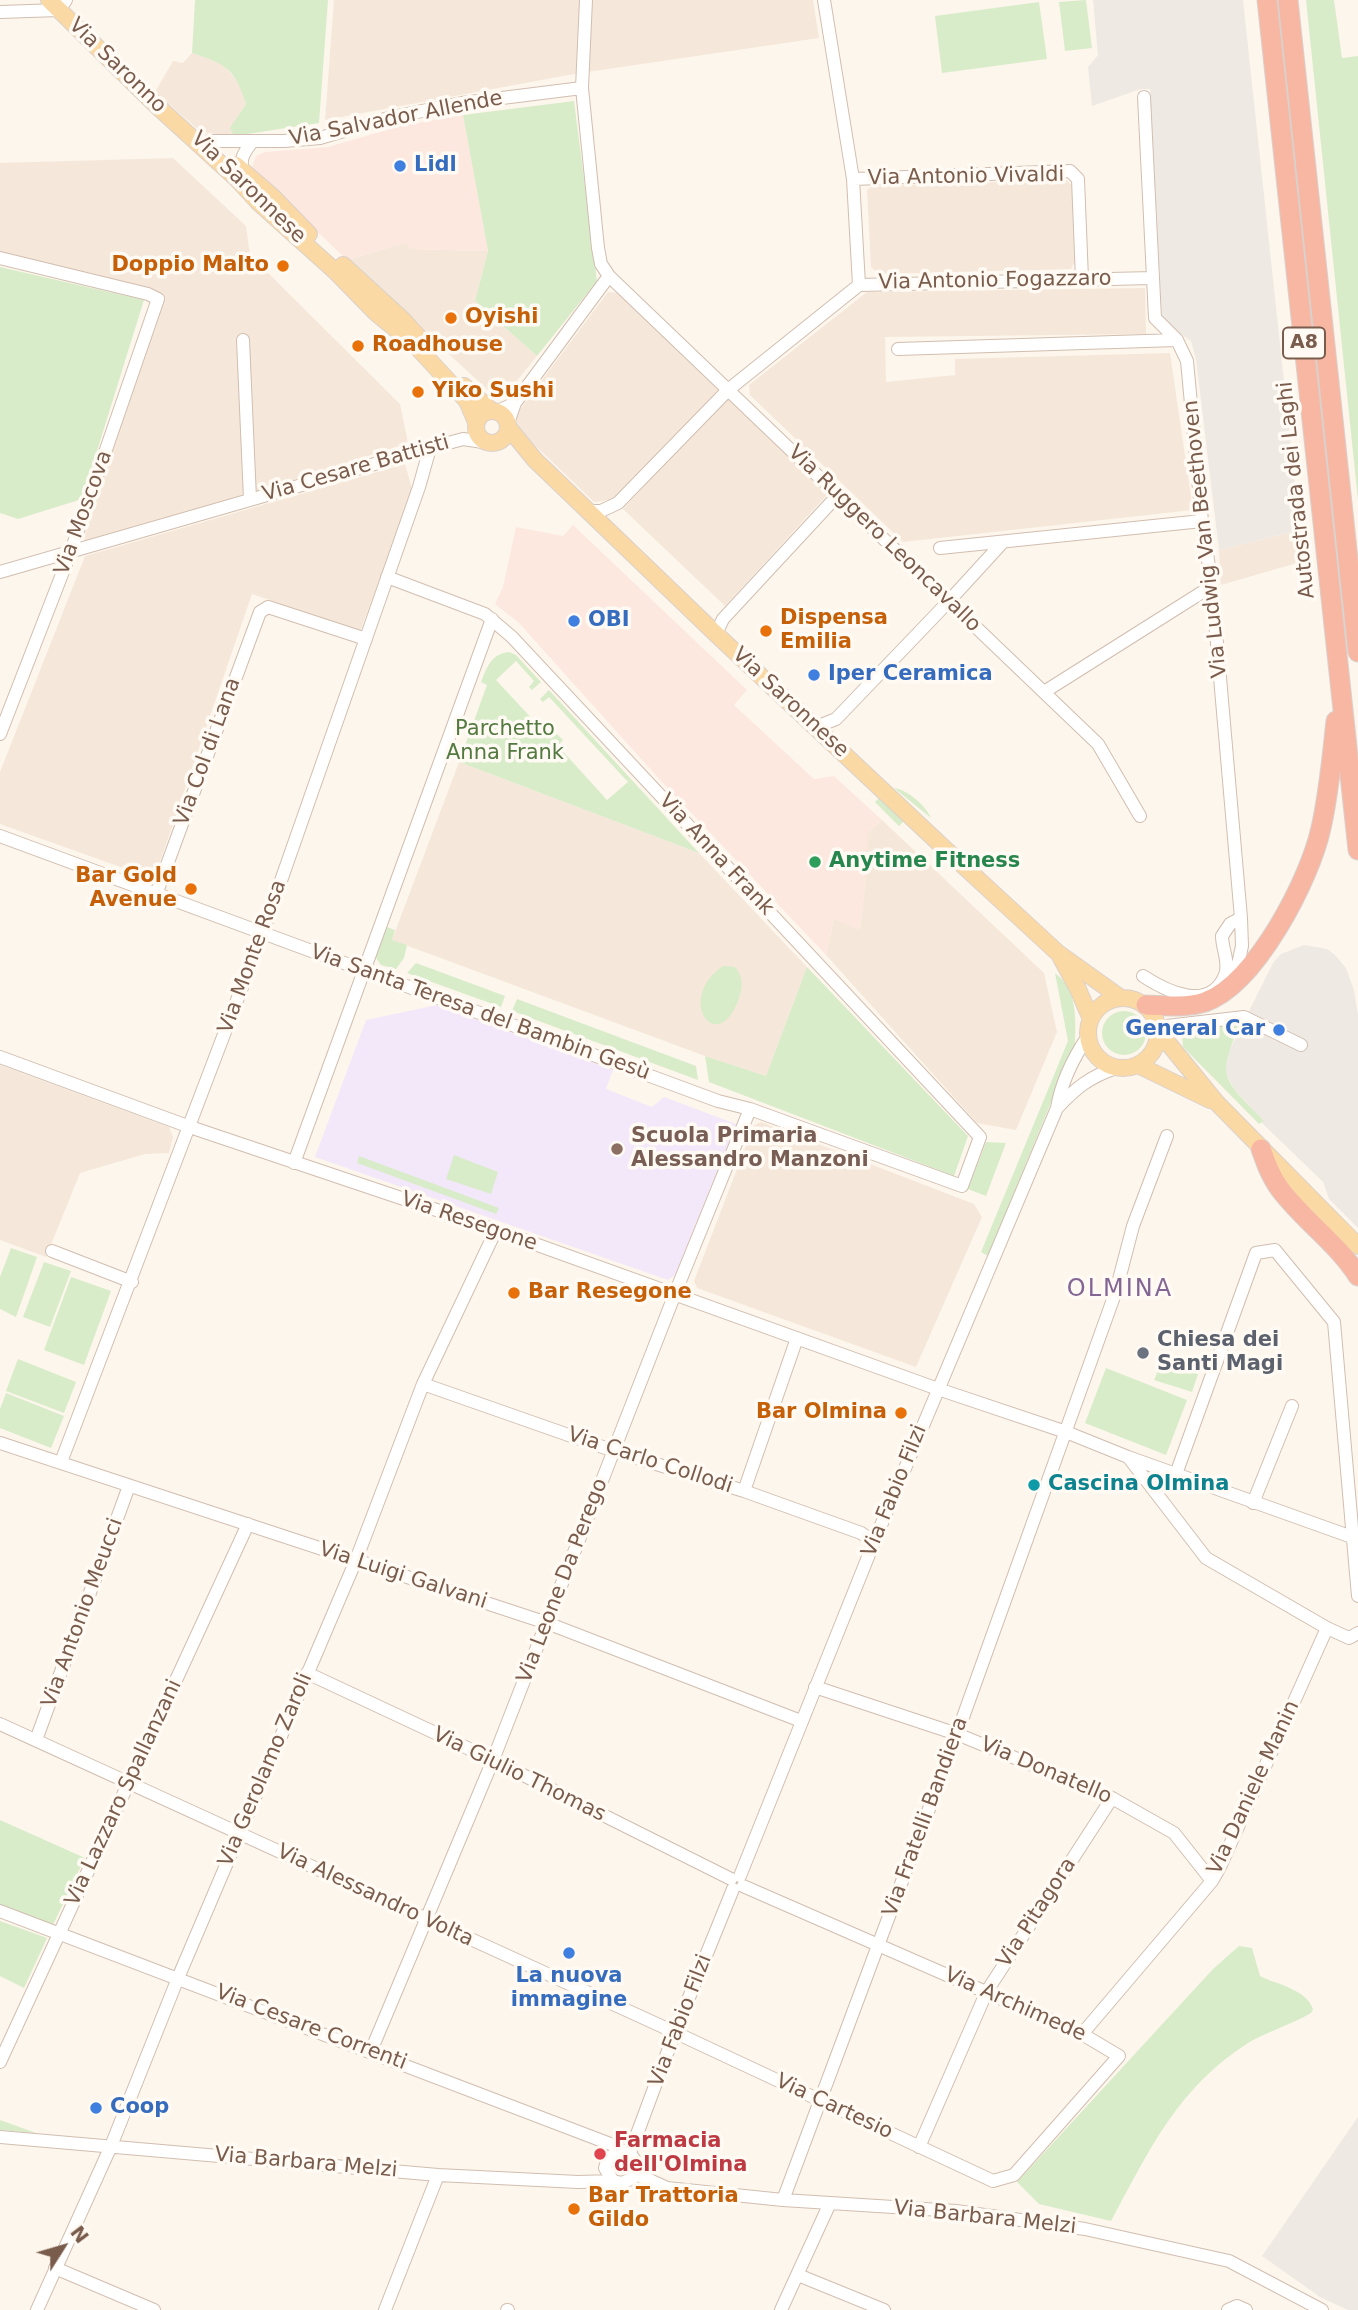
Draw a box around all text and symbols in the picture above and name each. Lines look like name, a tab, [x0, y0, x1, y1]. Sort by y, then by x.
street label: Via Saronno	[63, 13, 171, 119]
street label: Via Salvador Allende	[287, 86, 505, 152]
street label: Via Saronnese	[185, 127, 311, 249]
place label: Lidl	[414, 153, 457, 179]
marker: Lidl	[392, 158, 408, 174]
street label: Via Antonio Vivaldi	[867, 163, 1065, 191]
place label: Doppio Malto	[111, 253, 269, 279]
marker: Doppio Malto	[275, 258, 291, 274]
street label: Via Antonio Fogazzaro	[878, 266, 1112, 296]
place label: Oyishi	[465, 305, 538, 331]
marker: Oyishi	[443, 310, 459, 326]
road number: A8	[1283, 328, 1325, 358]
place label: Roadhouse	[372, 333, 503, 359]
marker: Roadhouse	[350, 338, 366, 354]
place label: Yiko Sushi	[432, 379, 554, 405]
street label: Autostrada dei Laghi	[1273, 380, 1321, 600]
marker: Yiko Sushi	[410, 384, 426, 400]
street label: Via Ludwig Van Beethoven	[1179, 399, 1233, 679]
street label: Via Cesare Battisti	[260, 430, 452, 508]
street label: Via Ruggero Leoncavallo	[782, 440, 986, 638]
street label: Via Moscova	[50, 447, 118, 579]
place label: Dispensa Emilia	[780, 606, 888, 656]
place label: OBI	[588, 608, 630, 634]
marker: OBI	[566, 613, 582, 629]
marker: Dispensa Emilia	[758, 623, 774, 639]
street label: Via Saronnese	[727, 643, 853, 763]
place label: Iper Ceramica	[828, 662, 993, 688]
marker: Iper Ceramica	[806, 667, 822, 683]
street label: Via Col di Lana	[170, 674, 246, 830]
park label: Parchetto Anna Frank	[446, 717, 564, 767]
street label: Via Anna Frank	[653, 789, 779, 921]
place label: Anytime Fitness	[829, 849, 1020, 875]
marker: Anytime Fitness	[807, 854, 823, 870]
place label: Bar Gold Avenue	[75, 864, 177, 914]
street label: Via Monte Rosa	[214, 877, 292, 1037]
marker: Bar Gold Avenue	[183, 881, 199, 897]
street label: Via Santa Teresa del Bambin Gesù	[307, 940, 653, 1086]
place label: General Car	[1125, 1017, 1265, 1043]
marker: General Car	[1271, 1022, 1287, 1038]
place label: Scuola Primaria Alessandro Manzoni	[631, 1124, 869, 1174]
marker: Scuola Primaria Alessandro Manzoni	[609, 1141, 625, 1157]
street label: Via Resegone	[398, 1187, 540, 1257]
district label: OLMINA	[1068, 1276, 1172, 1304]
place label: Bar Resegone	[528, 1280, 692, 1306]
marker: Bar Resegone	[506, 1285, 522, 1301]
place label: Chiesa dei Santi Magi	[1157, 1328, 1283, 1378]
marker: Chiesa dei Santi Magi	[1135, 1345, 1151, 1361]
place label: Bar Olmina	[756, 1400, 887, 1426]
marker: Bar Olmina	[893, 1405, 909, 1421]
street label: Via Fabio Filzi	[857, 1421, 933, 1561]
street label: Via Carlo Collodi	[564, 1422, 736, 1500]
place label: Cascina Olmina	[1048, 1472, 1229, 1498]
street label: Via Leone Da Perego	[512, 1475, 614, 1687]
marker: Cascina Olmina	[1026, 1477, 1042, 1493]
street label: Via Antonio Meucci	[37, 1515, 129, 1711]
street label: Via Luigi Galvani	[316, 1537, 490, 1615]
street label: Via Gerolamo Zaroli	[214, 1669, 318, 1871]
street label: Via Lazzaro Spallanzani	[60, 1676, 188, 1910]
street label: Via Daniele Manin	[1203, 1697, 1305, 1879]
street label: Via Fratelli Bandiera	[878, 1714, 974, 1920]
street label: Via Giulio Thomas	[428, 1722, 610, 1828]
street label: Via Donatello	[977, 1732, 1115, 1810]
street label: Via Alessandro Volta	[273, 1839, 477, 1953]
street label: Via Pitagora	[992, 1853, 1082, 1973]
marker: La nuova immagine	[561, 1945, 577, 1961]
street label: Via Fabio Filzi	[644, 1951, 718, 2091]
street label: Via Archimede	[940, 1963, 1090, 2047]
place label: La nuova immagine	[511, 1964, 627, 2014]
street label: Via Cesare Correnti	[212, 1980, 410, 2076]
street label: Via Cartesio	[771, 2069, 897, 2145]
place label: Coop	[110, 2095, 169, 2121]
marker: Coop	[88, 2100, 104, 2116]
place label: Farmacia dell'Olmina	[614, 2129, 747, 2179]
street label: Via Barbara Melzi	[214, 2142, 398, 2184]
marker: Farmacia dell'Olmina	[592, 2146, 608, 2162]
place label: Bar Trattoria Gildo	[588, 2184, 739, 2234]
street label: Via Barbara Melzi	[893, 2196, 1077, 2240]
marker: Bar Trattoria Gildo	[566, 2201, 582, 2217]
north arrow	[28, 2212, 98, 2282]
text: N	[66, 2221, 93, 2247]

